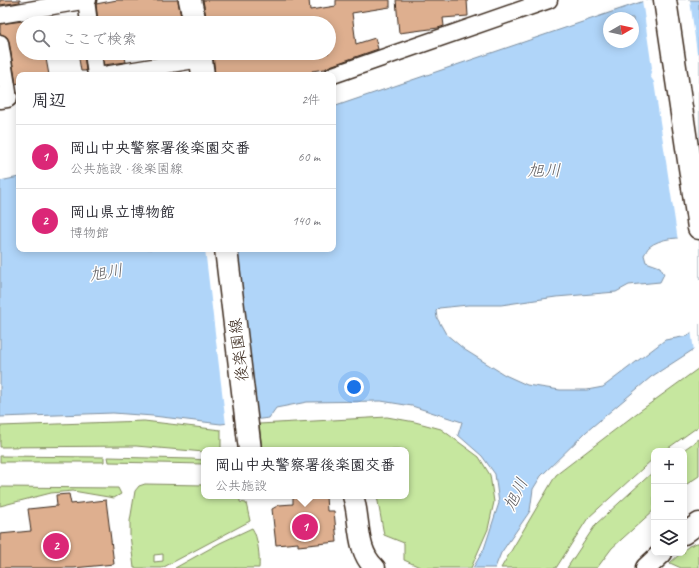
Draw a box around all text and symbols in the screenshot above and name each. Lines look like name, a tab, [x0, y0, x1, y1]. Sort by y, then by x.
north arrow	[603, 12, 639, 48]
search box	[16, 16, 336, 60]
icon: search	[30, 27, 52, 49]
text: ここで検索	[62, 30, 137, 49]
text: 周辺	[32, 90, 66, 111]
text: 2件	[301, 92, 320, 108]
text: 岡山中央警察署後楽園交番	[70, 139, 250, 158]
text: 1	[42, 149, 48, 165]
text: 60 m	[298, 149, 320, 165]
water label: 旭川	[527, 160, 561, 181]
text: 公共施設 · 後楽園線	[70, 161, 183, 177]
text: 岡山県立博物館	[70, 203, 175, 222]
text: 2	[42, 213, 48, 229]
text: 140 m	[292, 213, 320, 229]
text: 博物館	[70, 225, 109, 241]
water label: 旭川	[88, 259, 125, 286]
street label: 後楽園線	[225, 317, 253, 383]
your location	[344, 377, 364, 397]
popup	[201, 447, 409, 499]
map controls	[651, 448, 687, 556]
button: +	[651, 448, 687, 484]
text: 岡山中央警察署後楽園交番	[215, 456, 395, 475]
water label: 旭川	[499, 474, 532, 514]
text: 公共施設	[215, 478, 267, 494]
button: −	[651, 484, 687, 520]
pin: 1	[292, 512, 318, 542]
button: layers	[651, 520, 687, 556]
pin: 2	[43, 531, 69, 561]

